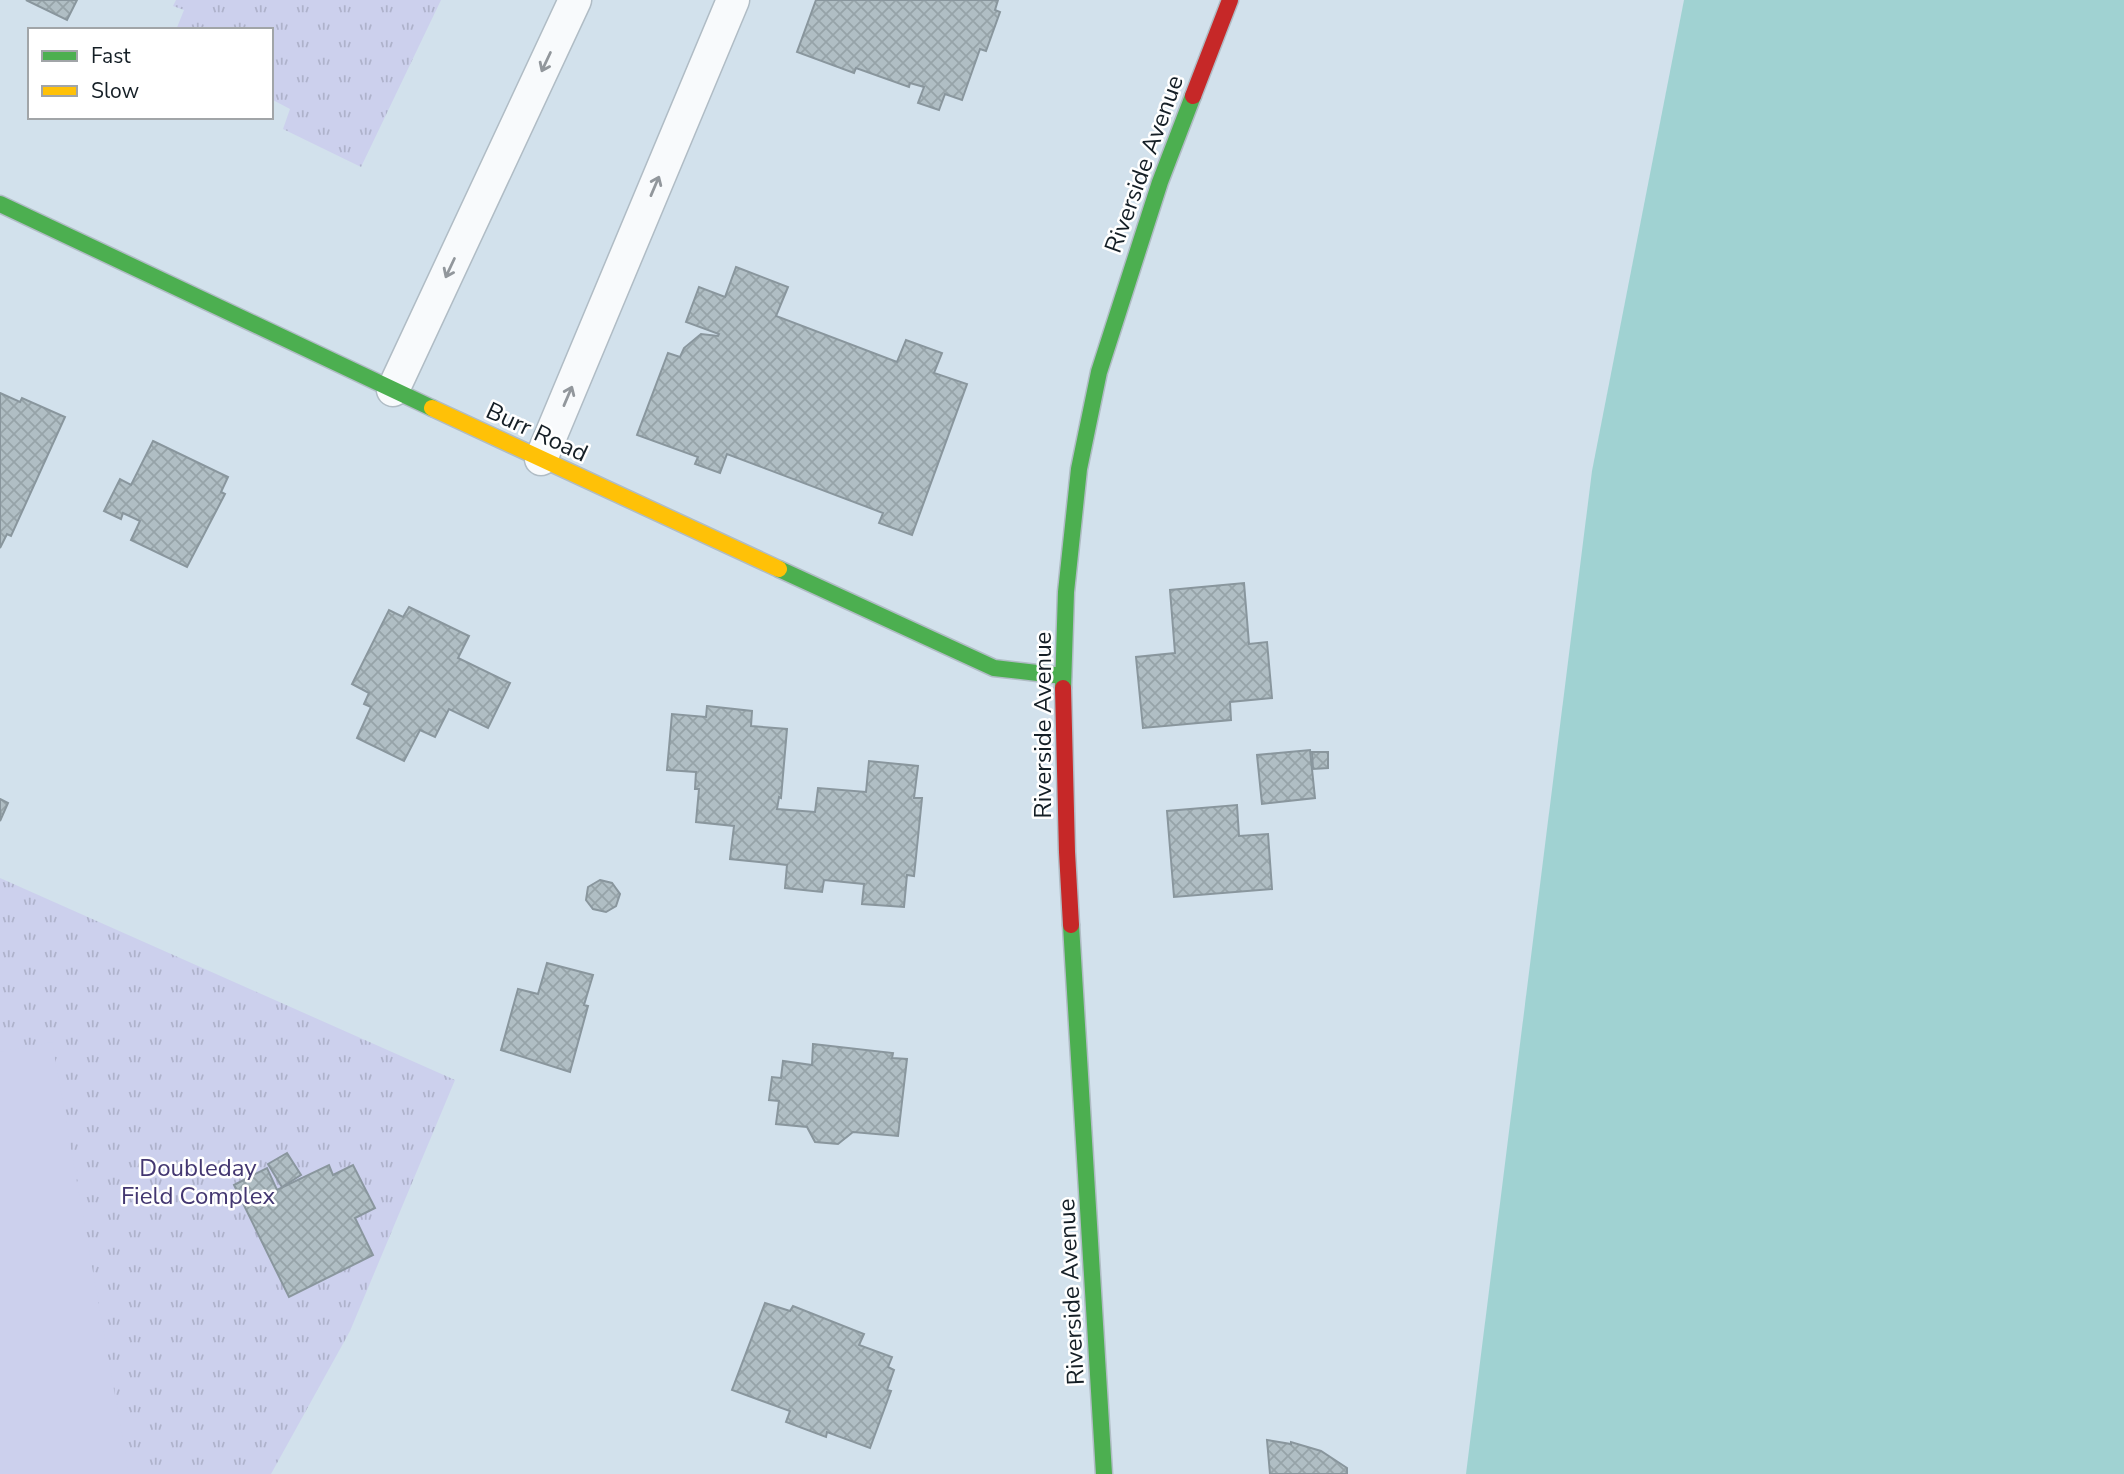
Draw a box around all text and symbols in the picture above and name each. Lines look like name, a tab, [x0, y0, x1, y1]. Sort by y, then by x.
legend	[28, 28, 273, 119]
text: Fast	[91, 42, 131, 70]
one-way arrow	[539, 51, 552, 72]
street label: Riverside Avenue	[1097, 71, 1191, 257]
text: Slow	[91, 77, 140, 105]
one-way arrow	[650, 176, 663, 198]
one-way arrow	[442, 257, 456, 278]
one-way arrow	[562, 386, 575, 407]
street label: Burr Road	[481, 394, 593, 470]
street label: Riverside Avenue	[1027, 632, 1059, 818]
park label: Doubleday Field Complex	[121, 1152, 275, 1212]
street label: Riverside Avenue	[1050, 1198, 1092, 1386]

